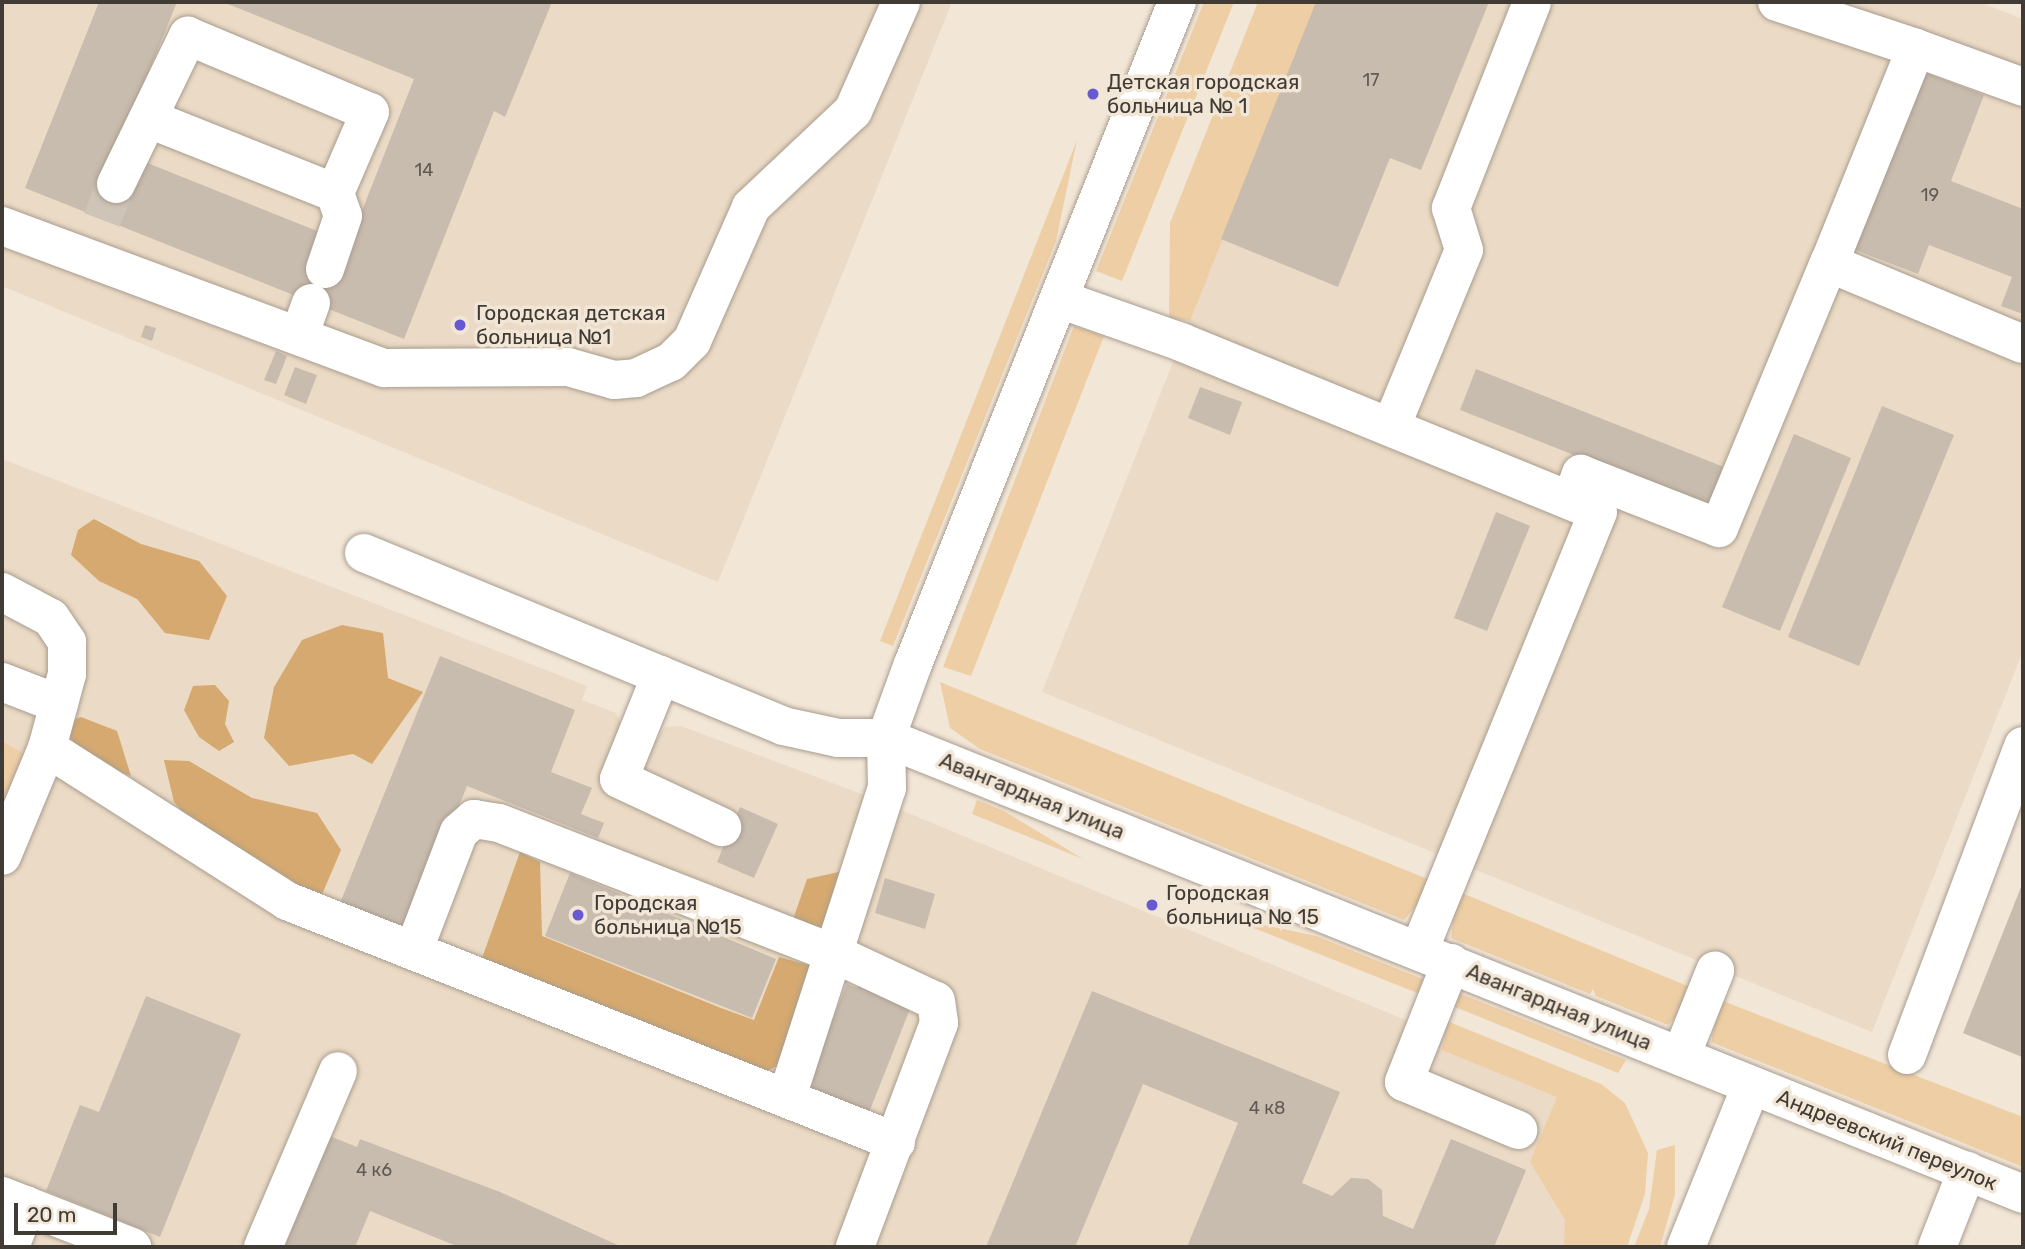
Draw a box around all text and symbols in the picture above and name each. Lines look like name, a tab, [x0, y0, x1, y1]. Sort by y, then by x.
place label: Детская городская больница № 1	[1107, 69, 1299, 119]
house number: 17	[1363, 69, 1379, 91]
marker: Детская городская больница № 1	[1085, 86, 1101, 102]
house number: 14	[415, 159, 433, 181]
house number: 19	[1921, 184, 1939, 206]
place label: Городская детская больница №1	[476, 300, 666, 350]
marker: Городская детская больница №1	[450, 315, 470, 335]
street label: Авангардная улица	[936, 747, 1128, 845]
place label: Городская больница № 15	[1166, 880, 1319, 930]
place label: Городская больница №15	[594, 890, 742, 940]
marker: Городская больница № 15	[1144, 897, 1160, 913]
marker: Городская больница №15	[568, 905, 588, 925]
street label: Авангардная улица	[1463, 958, 1655, 1056]
street label: Андреевский переулок	[1773, 1084, 2001, 1196]
house number: 4 к8	[1249, 1097, 1285, 1119]
house number: 4 к6	[356, 1159, 392, 1181]
scale bar	[18, 1190, 121, 1234]
text: 20 m	[27, 1202, 76, 1227]

